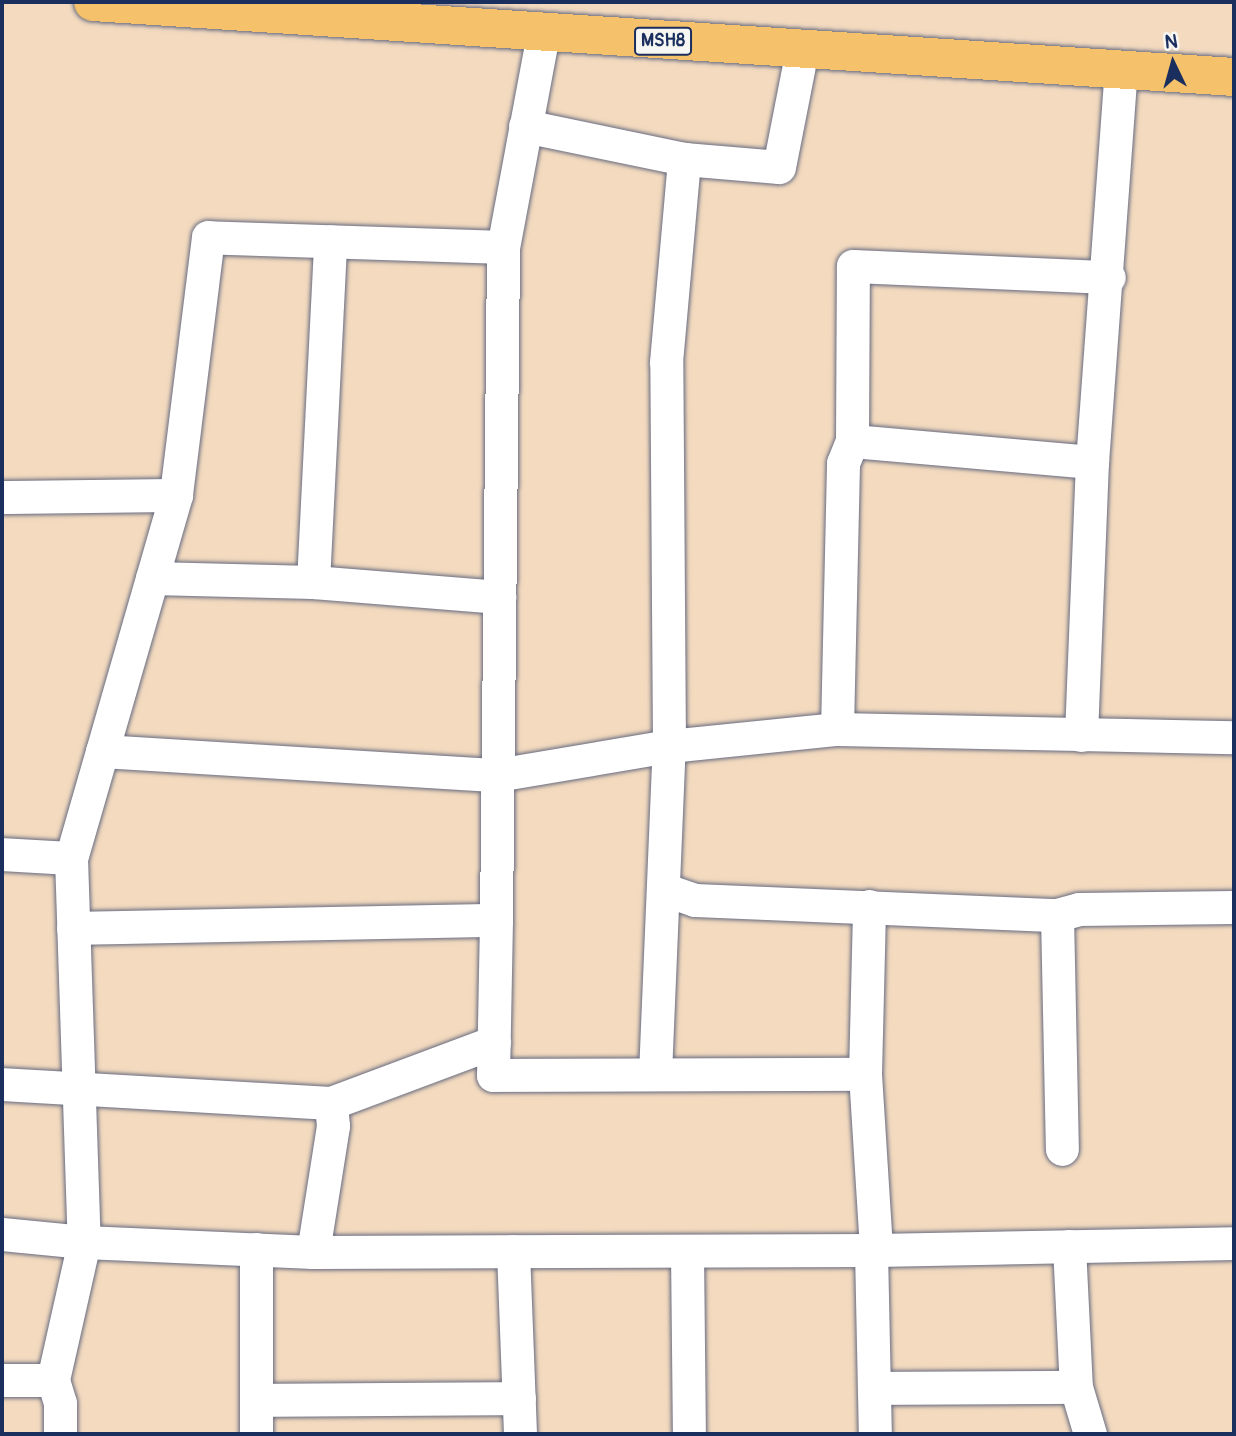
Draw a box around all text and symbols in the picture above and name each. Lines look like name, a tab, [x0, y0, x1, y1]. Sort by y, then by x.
road number: MSH8	[633, 26, 693, 56]
north arrow	[1138, 28, 1208, 98]
text: N	[1164, 30, 1179, 55]

